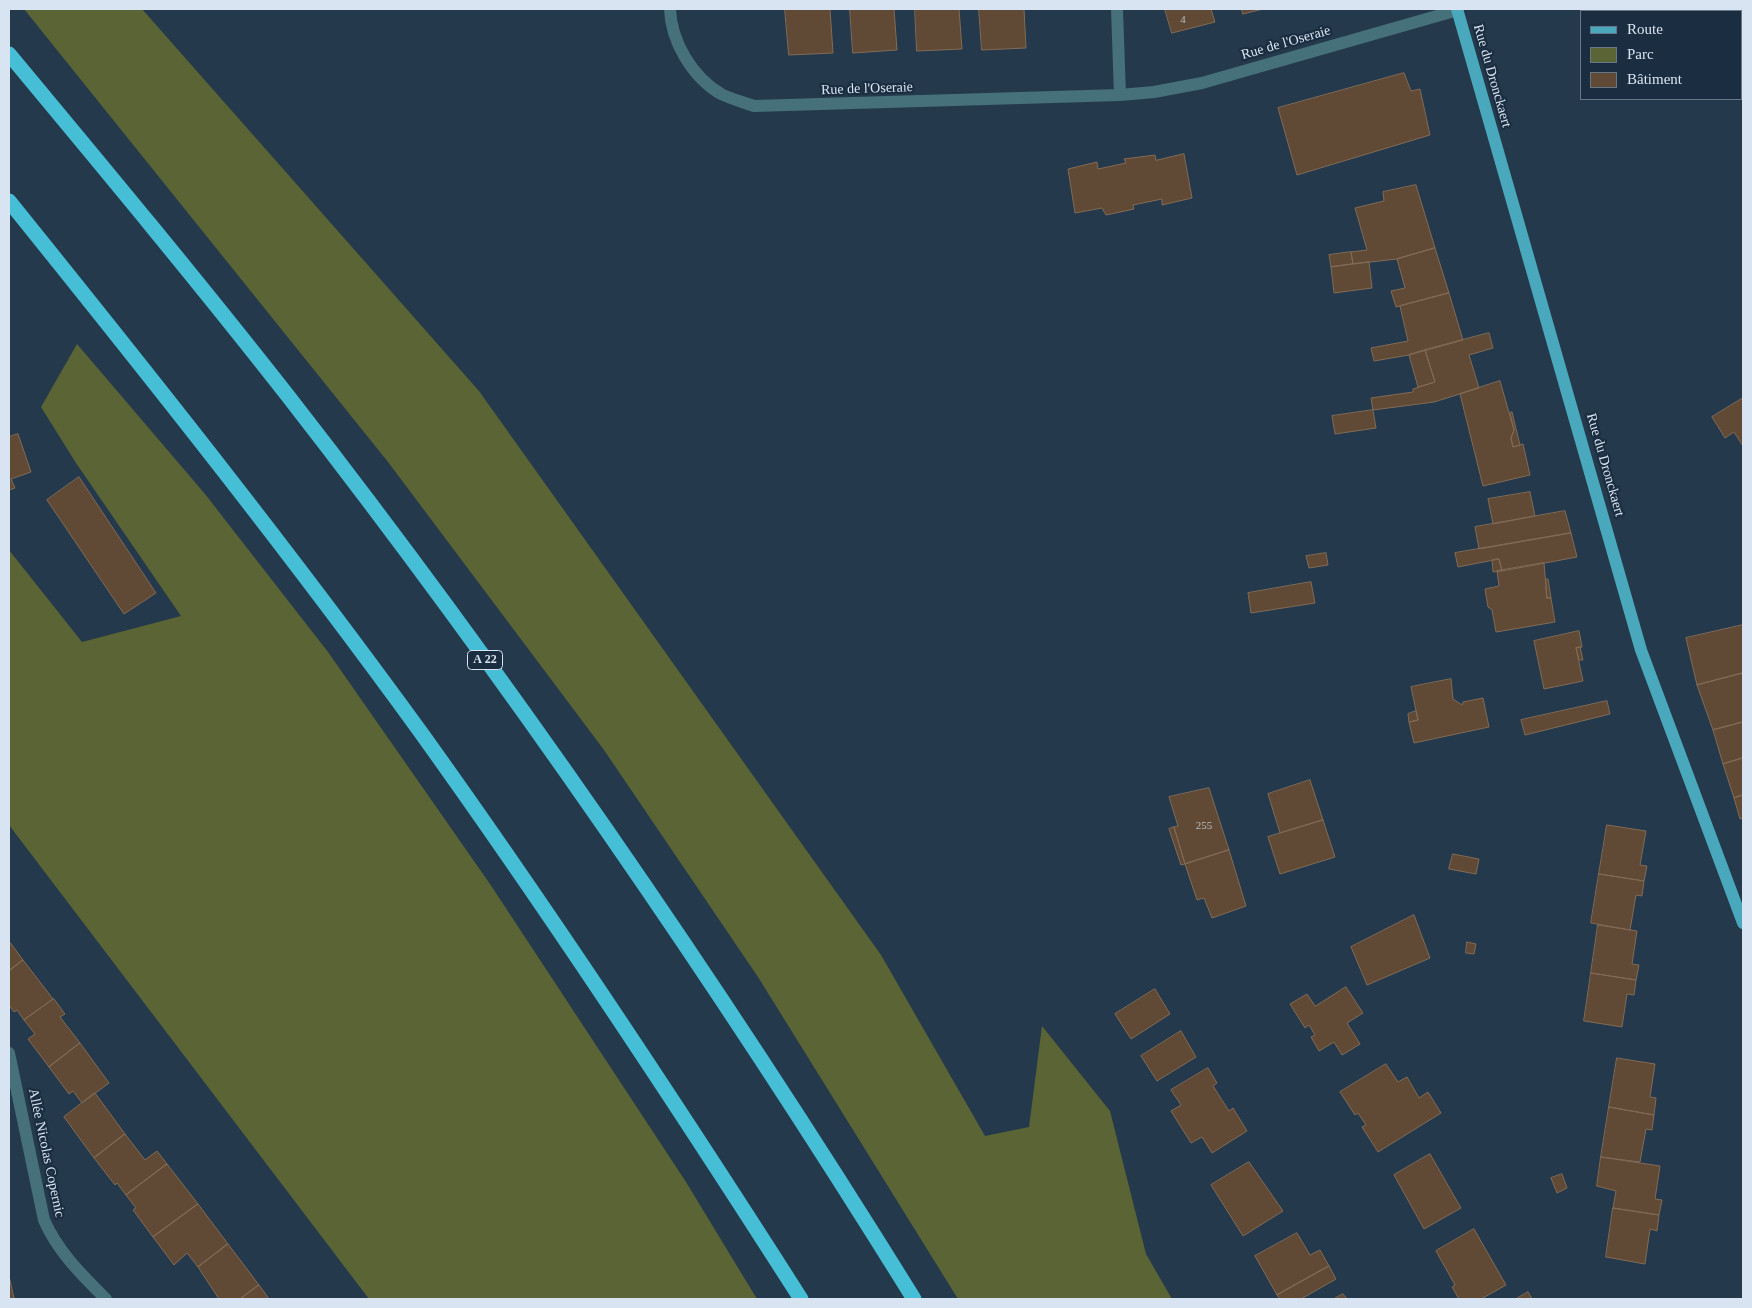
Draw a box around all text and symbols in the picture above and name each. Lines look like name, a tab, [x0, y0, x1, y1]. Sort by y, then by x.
legend	[1580, 10, 1742, 100]
house number: 4	[1180, 13, 1186, 27]
text: Route	[1627, 21, 1663, 37]
street label: Rue de l'Oseraie	[1240, 22, 1332, 64]
street label: Rue du Dronckaert	[1469, 22, 1515, 130]
text: Parc	[1627, 46, 1654, 62]
text: Bâtiment	[1627, 71, 1682, 87]
street label: Rue de l'Oseraie	[821, 79, 913, 99]
street label: Rue du Dronckaert	[1582, 411, 1628, 519]
road number: A 22	[468, 650, 502, 670]
house number: 255	[1196, 819, 1212, 833]
street label: Allée Nicolas Copernic	[24, 1087, 68, 1219]

